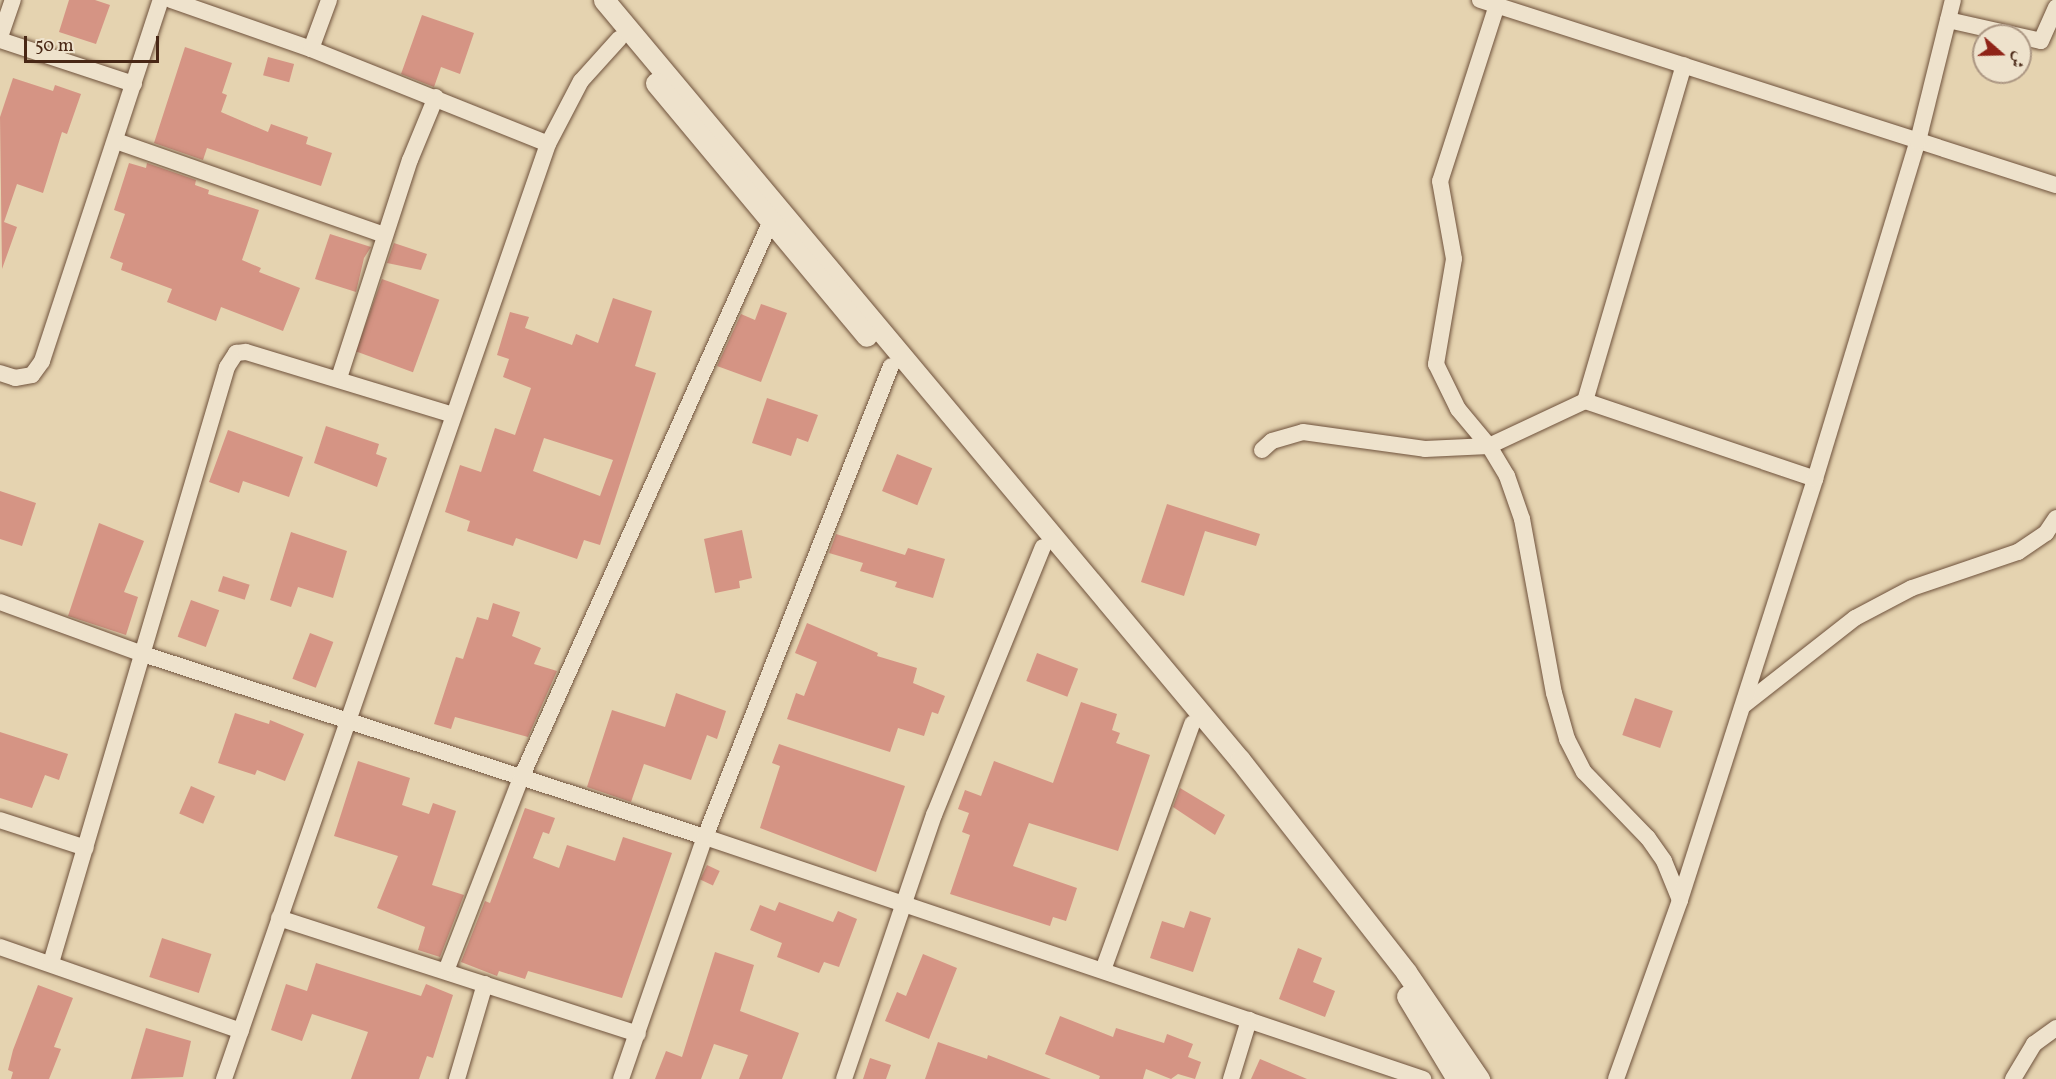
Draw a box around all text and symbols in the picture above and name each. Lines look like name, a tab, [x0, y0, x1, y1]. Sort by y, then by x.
scale bar	[27, 24, 162, 62]
north arrow	[1972, 24, 2032, 84]
text: 50 m	[35, 34, 74, 59]
text: ش	[2004, 48, 2030, 71]

